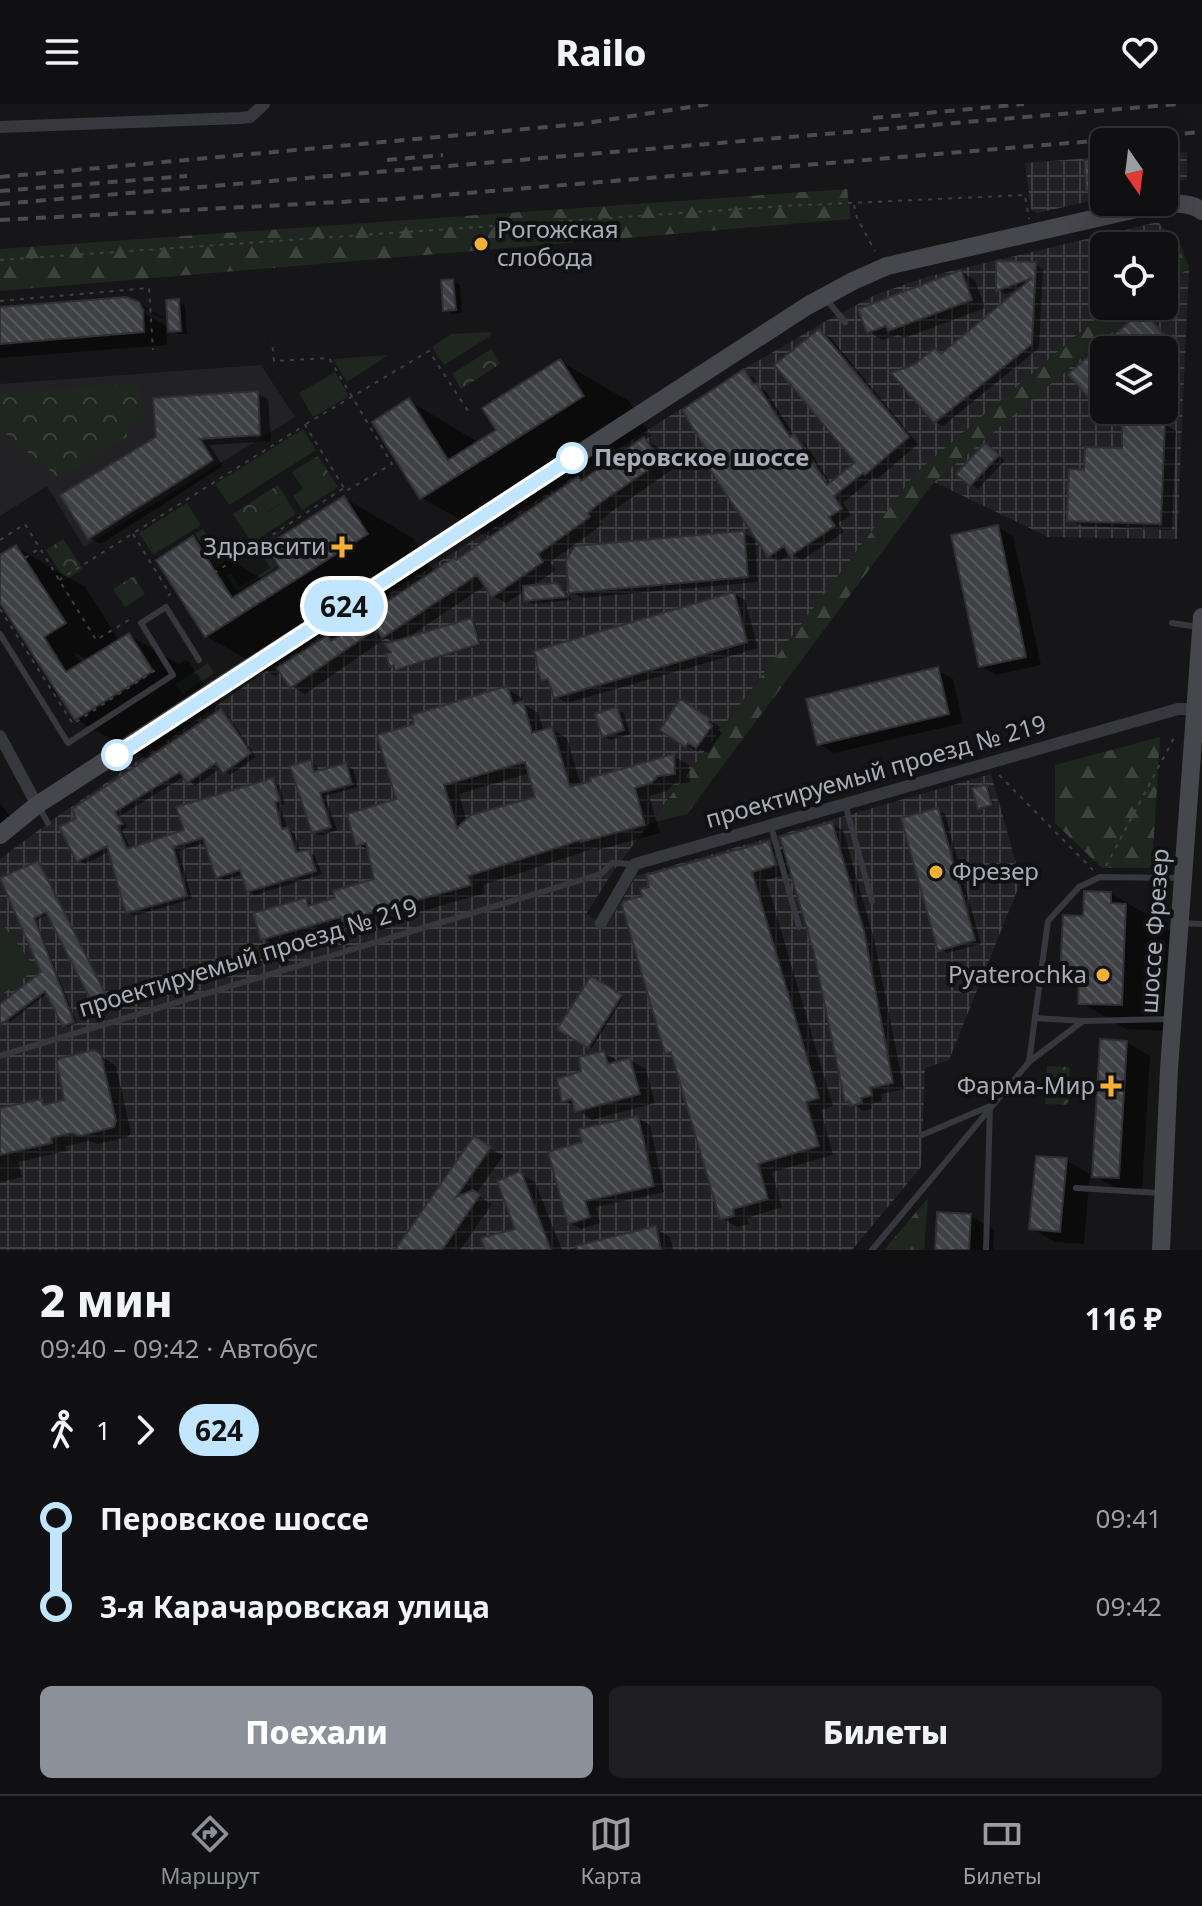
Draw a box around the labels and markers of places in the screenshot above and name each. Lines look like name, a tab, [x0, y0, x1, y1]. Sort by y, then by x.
place label: Рогожская слобода	[497, 212, 619, 273]
marker: Рогожская слобода	[472, 235, 490, 253]
place label: Перовское шоссе	[594, 440, 809, 473]
marker: Перовское шоссе	[557, 443, 587, 473]
place label: Здравсити	[203, 529, 326, 562]
marker: Здравсити	[333, 538, 351, 556]
unlabelled marker	[102, 740, 132, 770]
place label: Фрезер	[952, 854, 1039, 887]
marker: Фрезер	[927, 863, 945, 881]
place label: Pyaterochka	[948, 957, 1087, 990]
marker: Pyaterochka	[1094, 966, 1112, 984]
place label: Фарма-Мир	[957, 1068, 1095, 1101]
marker: Фарма-Мир	[1102, 1077, 1120, 1095]

